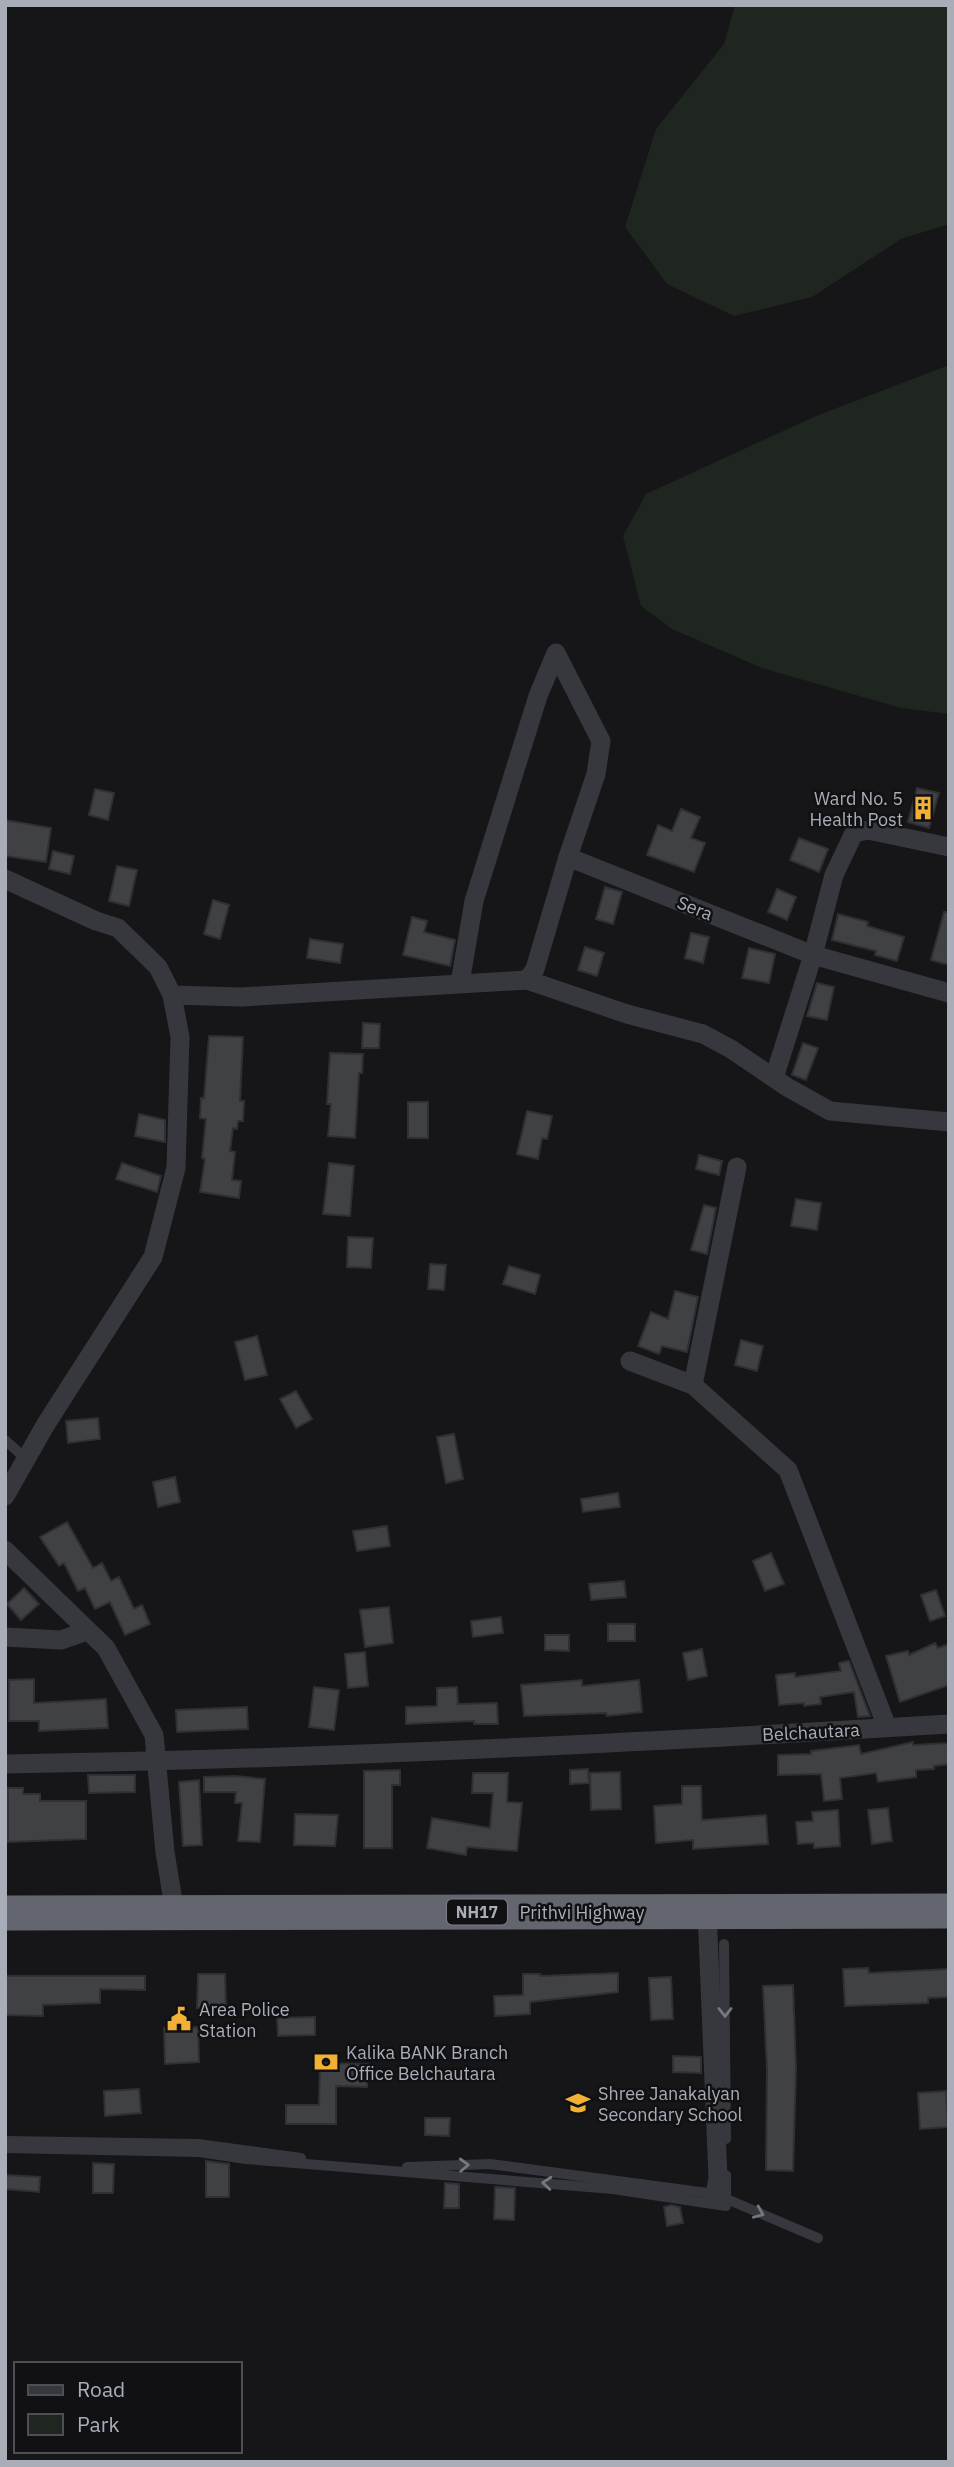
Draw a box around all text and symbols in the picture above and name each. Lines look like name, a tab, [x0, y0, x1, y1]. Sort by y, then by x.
place label: Ward No. 5 Health Post	[810, 787, 903, 831]
building icon: Ward No. 5 Health Post	[909, 794, 937, 822]
street label: Sera	[674, 891, 717, 926]
street label: Belchautara	[762, 1718, 861, 1746]
road number: NH17	[447, 1900, 507, 1924]
street label: Prithvi Highway	[520, 1901, 644, 1924]
place label: Area Police Station	[199, 1998, 290, 2042]
public building icon: Area Police Station	[165, 2005, 193, 2033]
one-way arrow	[717, 2007, 733, 2018]
place label: Kalika BANK Branch Office Belchautara	[346, 2041, 508, 2085]
bank icon: Kalika BANK Branch Office Belchautara	[312, 2048, 340, 2076]
place label: Shree Janakalyan Secondary School	[598, 2082, 743, 2126]
school or university icon: Shree Janakalyan Secondary School	[564, 2089, 592, 2117]
one-way arrow	[459, 2157, 470, 2172]
one-way arrow	[541, 2176, 552, 2191]
one-way arrow	[752, 2205, 764, 2219]
legend	[14, 2362, 242, 2453]
text: Road	[77, 2375, 125, 2403]
text: Park	[77, 2410, 120, 2438]

